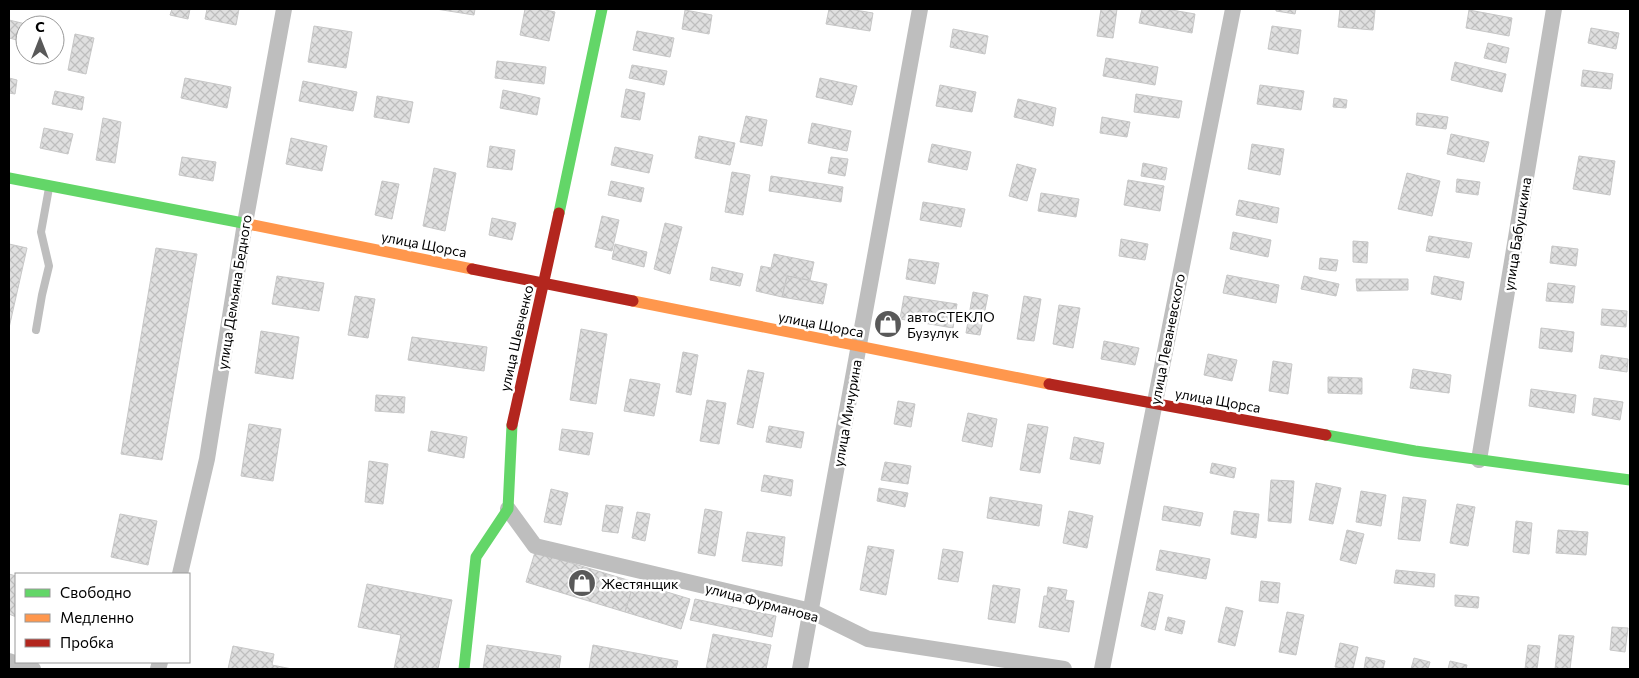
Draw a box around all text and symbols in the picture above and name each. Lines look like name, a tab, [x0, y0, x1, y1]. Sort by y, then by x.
north arrow	[15, 15, 65, 65]
text: С	[35, 18, 45, 35]
street label: улица Бабушкина	[1500, 176, 1534, 292]
street label: улица Демьяна Бедного	[213, 213, 255, 371]
street label: улица Щорса	[380, 227, 468, 261]
street label: улица Леваневского	[1146, 272, 1188, 406]
street label: улица Шевченко	[495, 283, 537, 393]
street label: улица Щорса	[777, 307, 865, 341]
place label: автоСТЕКЛО Бузулук	[907, 308, 995, 341]
shop icon: автоСТЕКЛО Бузулук	[873, 309, 903, 339]
street label: улица Мичурина	[829, 358, 865, 468]
street label: улица Щорса	[1174, 384, 1262, 416]
shop icon: Жестянщик	[567, 568, 597, 598]
legend	[15, 573, 190, 663]
place label: Жестянщик	[601, 575, 679, 592]
street label: улица Фурманова	[703, 579, 821, 625]
text: Свободно	[60, 583, 131, 601]
text: Медленно	[60, 608, 134, 626]
text: Пробка	[60, 633, 114, 651]

